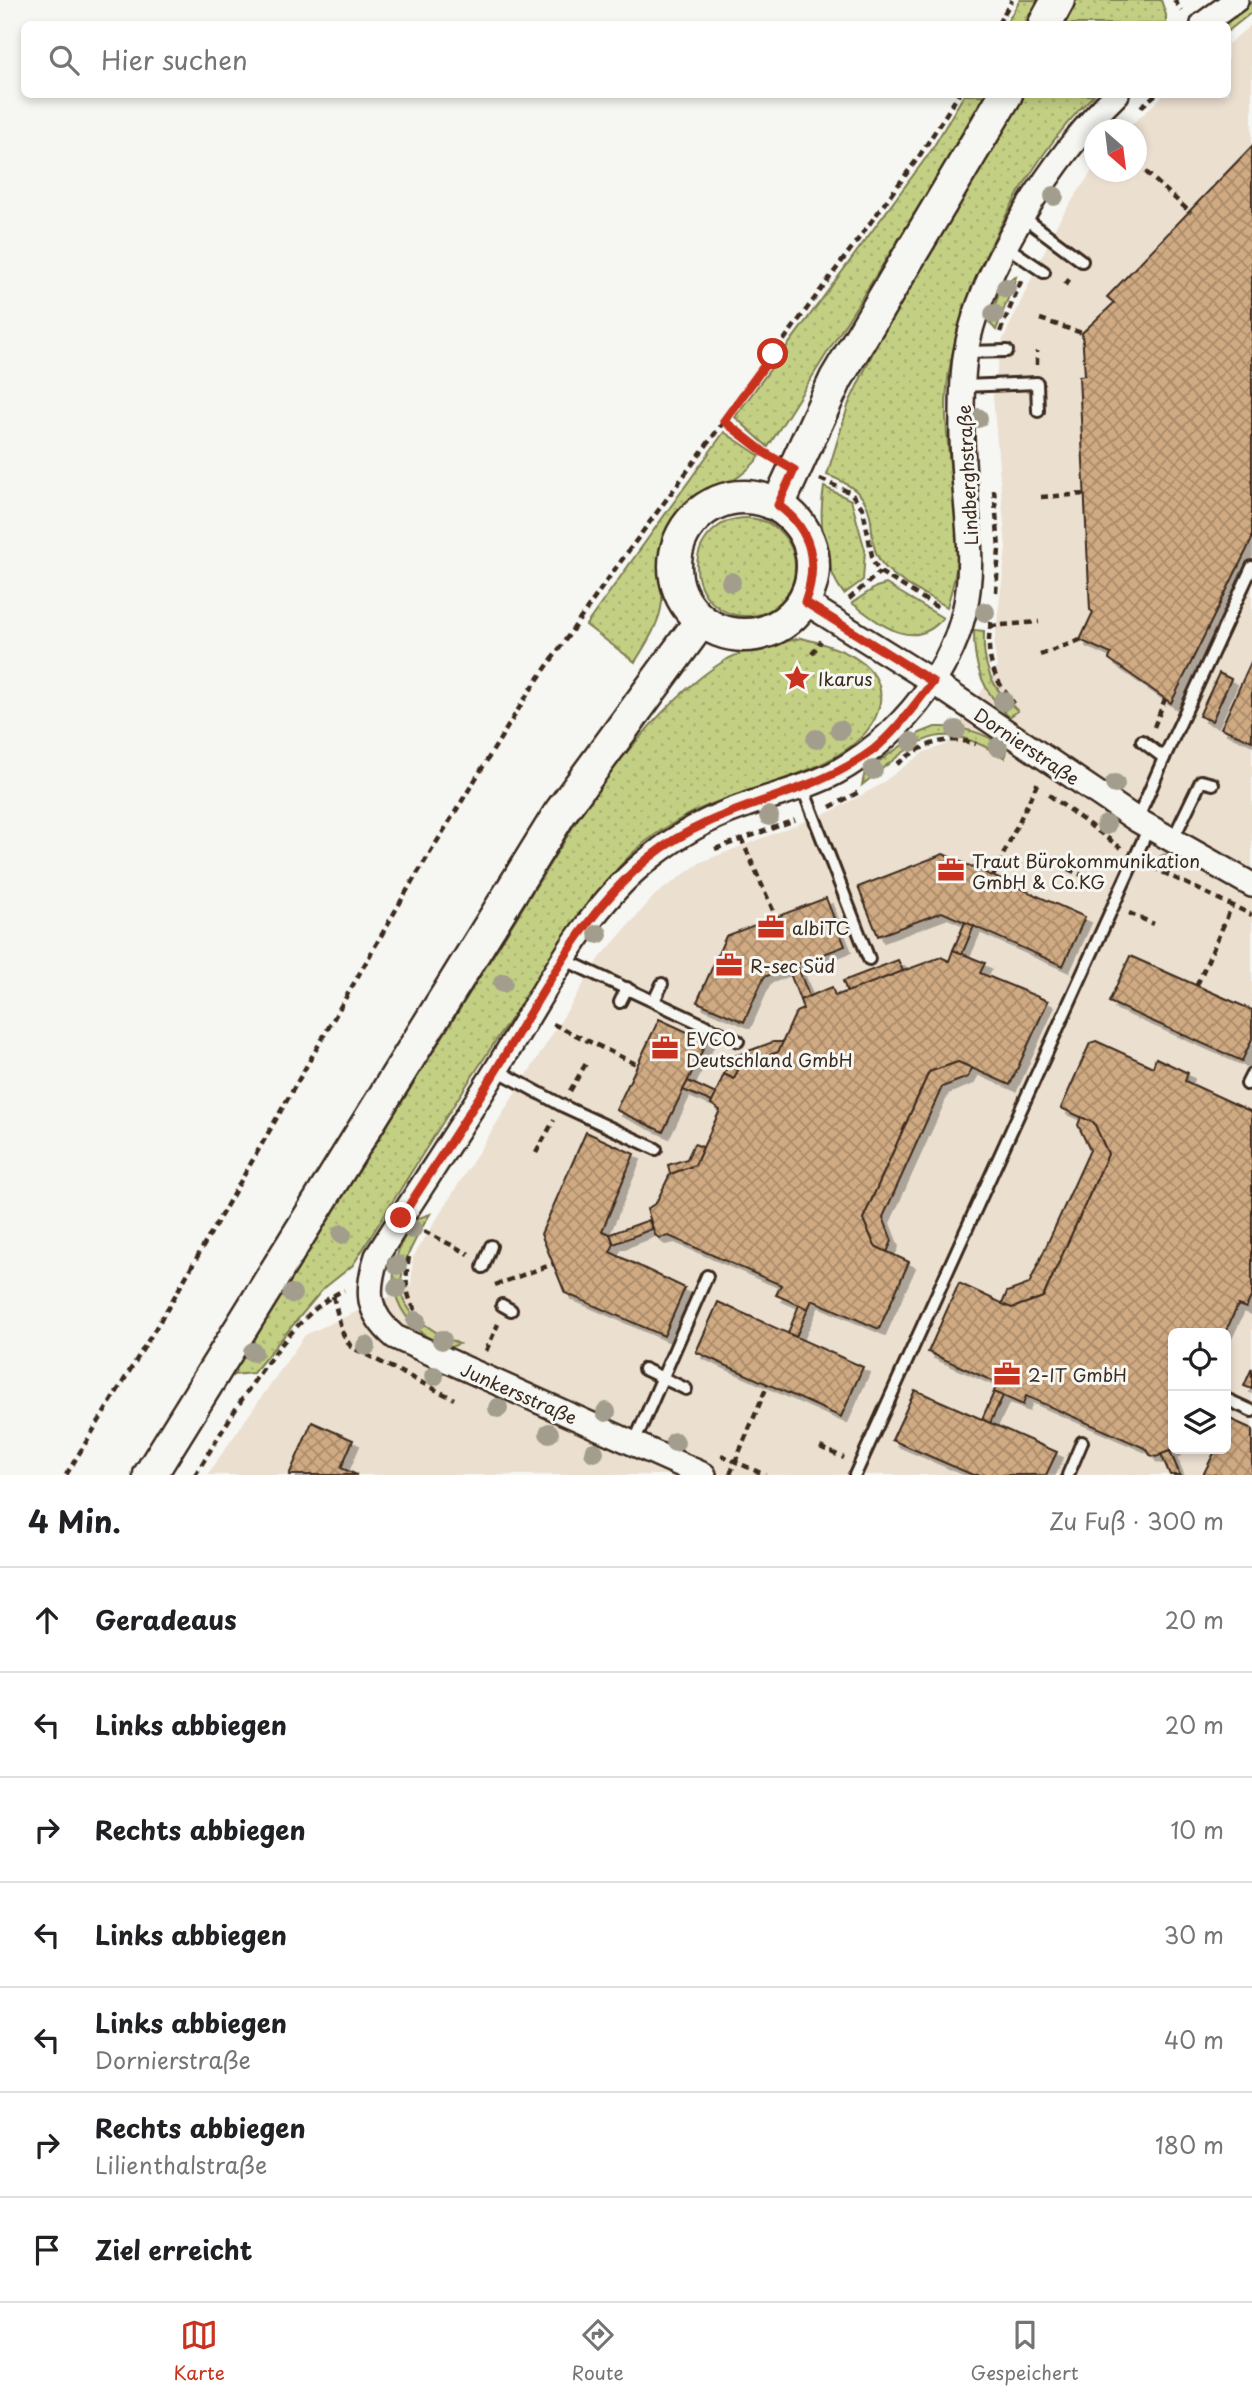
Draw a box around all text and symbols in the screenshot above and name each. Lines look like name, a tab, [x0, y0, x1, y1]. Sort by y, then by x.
search box	[21, 21, 1231, 98]
text: Hier suchen	[101, 40, 248, 79]
icon: search	[45, 41, 83, 79]
north arrow	[1084, 119, 1147, 182]
route start	[757, 338, 788, 369]
street label: Lindberghstraße	[950, 404, 984, 546]
place icon: Ikarus	[782, 663, 812, 693]
place label: Ikarus	[818, 665, 872, 692]
street label: Dornierstraße	[969, 701, 1085, 791]
place label: Traut Bürokommunikation GmbH & Co.KG	[972, 847, 1200, 895]
office icon: Traut Bürokommunikation GmbH & Co.KG	[936, 855, 966, 885]
office icon: albiTC	[756, 912, 786, 942]
place label: albiTC	[792, 914, 849, 941]
office icon: R-sec Süd	[714, 950, 744, 980]
place label: R-sec Süd	[750, 952, 835, 979]
place label: EVCO Deutschland GmbH	[686, 1025, 853, 1073]
office icon: EVCO Deutschland GmbH	[650, 1033, 680, 1063]
route end	[385, 1202, 416, 1233]
map controls	[1168, 1328, 1231, 1454]
button: locate	[1168, 1328, 1231, 1391]
street label: Junkersstraße	[456, 1355, 582, 1431]
office icon: 2-IT GmbH	[992, 1359, 1022, 1389]
place label: 2-IT GmbH	[1028, 1361, 1127, 1388]
button: layers	[1168, 1391, 1231, 1454]
text: 4 Min.	[28, 1498, 121, 1543]
text: Zu Fuß · 300 m	[1049, 1503, 1224, 1538]
text: Geradeaus	[95, 1600, 237, 1639]
icon: ahead	[28, 1601, 66, 1639]
text: 20 m	[1165, 1602, 1224, 1637]
text: Links abbiegen	[95, 1705, 287, 1744]
icon: left	[28, 1706, 66, 1744]
text: 20 m	[1165, 1707, 1224, 1742]
text: Rechts abbiegen	[95, 1810, 306, 1849]
icon: right	[28, 1811, 66, 1849]
text: 10 m	[1170, 1812, 1224, 1847]
text: Links abbiegen	[95, 1915, 287, 1954]
icon: left	[28, 1916, 66, 1954]
text: 30 m	[1163, 1917, 1224, 1952]
text: Links abbiegen	[95, 2003, 287, 2042]
icon: left	[28, 2021, 66, 2059]
text: 40 m	[1164, 2022, 1224, 2057]
text: Dornierstraße	[95, 2042, 251, 2077]
text: Rechts abbiegen	[95, 2108, 306, 2147]
icon: right	[28, 2126, 66, 2164]
text: 180 m	[1155, 2127, 1224, 2162]
text: Lilienthalstraße	[95, 2147, 267, 2182]
text: Ziel erreicht	[95, 2230, 253, 2269]
icon: arrive	[28, 2231, 66, 2269]
tab: Karte	[173, 2316, 225, 2386]
tab: Route	[572, 2316, 624, 2386]
tab: Gespeichert	[971, 2316, 1079, 2386]

